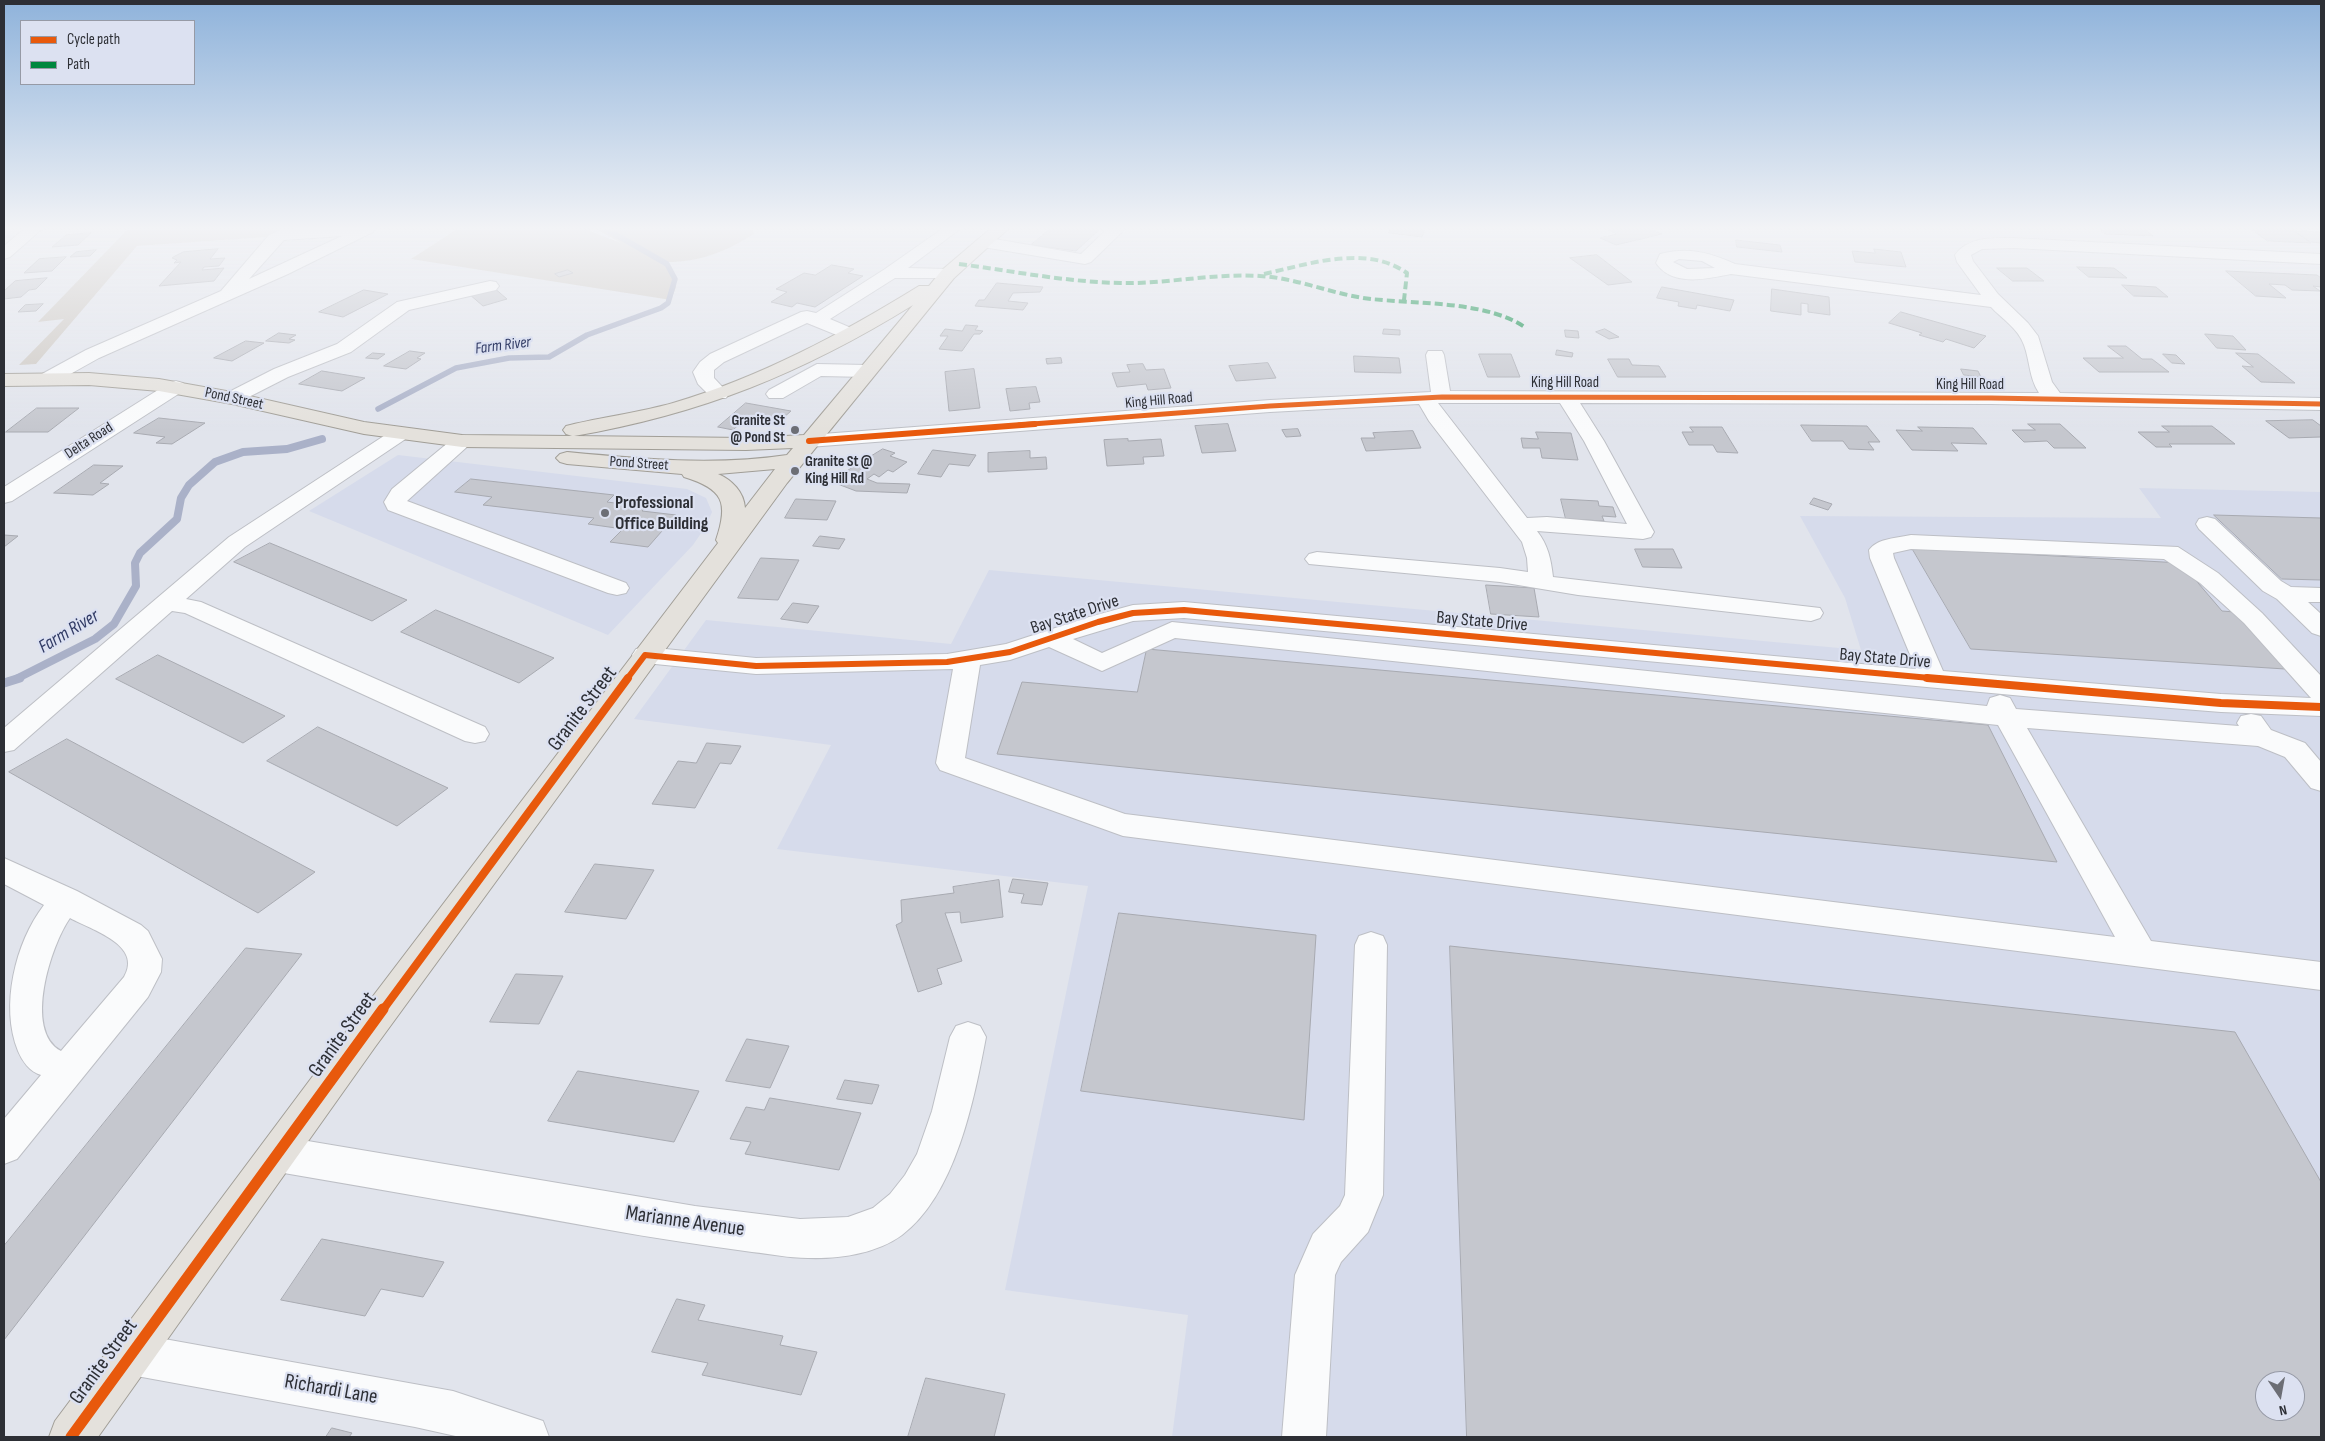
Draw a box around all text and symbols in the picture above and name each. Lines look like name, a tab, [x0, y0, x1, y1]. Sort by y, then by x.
legend	[20, 20, 195, 85]
text: Cycle path	[67, 30, 120, 49]
text: Path	[67, 55, 90, 74]
water label: Farm River	[474, 333, 532, 359]
street label: King Hill Road	[1531, 374, 1599, 392]
street label: King Hill Road	[1936, 376, 2004, 394]
street label: Pond Street	[203, 384, 265, 414]
street label: King Hill Road	[1124, 389, 1194, 413]
place label: Granite St @ Pond St	[731, 412, 785, 447]
street label: Delta Road	[62, 419, 116, 463]
marker: Granite St @ Pond St	[789, 424, 801, 436]
street label: Pond Street	[609, 453, 669, 475]
place label: Granite St @ King Hill Rd	[805, 453, 872, 488]
marker: Granite St @ King Hill Rd	[789, 465, 801, 477]
place label: Professional Office Building	[615, 492, 708, 534]
marker: Professional Office Building	[599, 507, 611, 519]
street label: Bay State Drive	[1028, 591, 1122, 639]
water label: Farm River	[35, 605, 103, 659]
street label: Bay State Drive	[1435, 607, 1529, 637]
street label: Bay State Drive	[1838, 644, 1932, 674]
street label: Granite Street	[543, 662, 623, 756]
street label: Granite Street	[304, 987, 382, 1083]
street label: Marianne Avenue	[624, 1201, 746, 1243]
street label: Granite Street	[65, 1314, 143, 1410]
street label: Richardi Lane	[282, 1369, 380, 1411]
north arrow	[2255, 1371, 2305, 1421]
text: N	[2278, 1401, 2288, 1419]

